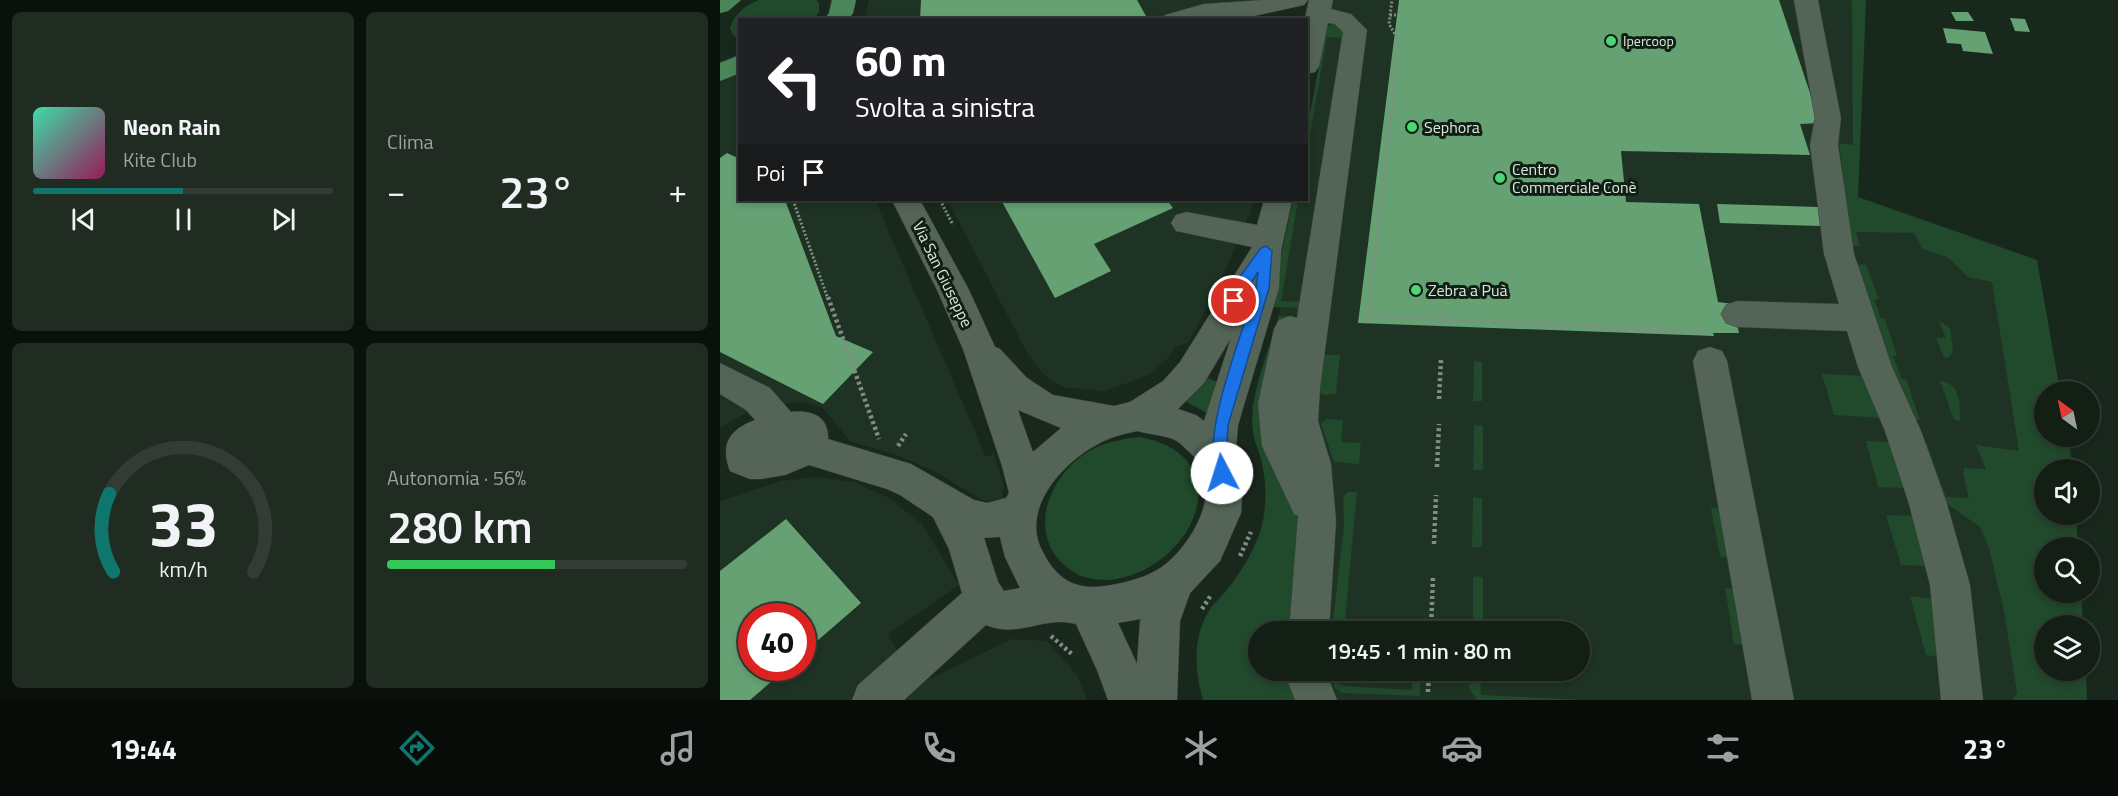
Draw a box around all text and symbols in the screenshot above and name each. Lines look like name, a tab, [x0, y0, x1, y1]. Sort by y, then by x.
text: 60 m	[855, 28, 947, 92]
place label: Ipercoop	[1623, 30, 1674, 51]
marker: Ipercoop	[1604, 34, 1618, 48]
icon: left	[756, 42, 834, 120]
text: Svolta a sinistra	[855, 86, 1035, 127]
text: Neon Rain	[123, 110, 221, 144]
place label: Sephora	[1424, 115, 1480, 139]
marker: Sephora	[1405, 120, 1419, 134]
text: Clima	[387, 126, 434, 157]
text: Kite Club	[123, 144, 197, 175]
text: Poi	[756, 156, 785, 190]
icon: arrive	[797, 156, 830, 189]
text: 23°	[499, 157, 575, 225]
place label: Centro Commerciale Conè	[1512, 157, 1637, 199]
text: −	[387, 166, 405, 216]
text: +	[669, 166, 687, 216]
marker: Centro Commerciale Conè	[1493, 171, 1507, 185]
icon: previous	[67, 203, 100, 236]
icon: pause	[167, 203, 200, 236]
icon: next	[267, 203, 300, 236]
street label: Via San Giuseppe	[907, 217, 979, 331]
pin	[1208, 275, 1259, 326]
place label: Zebra a Puà	[1428, 278, 1508, 302]
marker: Zebra a Puà	[1409, 283, 1423, 297]
icon: arrive	[1217, 284, 1250, 317]
north arrow	[2034, 381, 2100, 447]
map controls	[2034, 381, 2100, 681]
position arrow	[1190, 441, 1254, 505]
button: sound	[2034, 459, 2100, 525]
text: Autonomia · 56%	[387, 462, 526, 493]
text: 33	[148, 475, 218, 570]
text: 280 km	[387, 492, 533, 560]
button: search	[2034, 537, 2100, 603]
text: km/h	[159, 554, 207, 586]
speed limit sign: 40	[738, 603, 816, 681]
button: layers	[2034, 615, 2100, 681]
text: 19:45 · 1 min · 80 m	[1326, 634, 1512, 668]
icon: directions	[396, 727, 438, 769]
icon: music	[657, 727, 699, 769]
icon: phone	[918, 727, 960, 769]
icon: climate	[1180, 727, 1222, 769]
icon: car	[1441, 727, 1483, 769]
icon: filters	[1702, 727, 1744, 769]
text: 19:44	[110, 728, 177, 769]
text: 23°	[1963, 728, 2008, 769]

